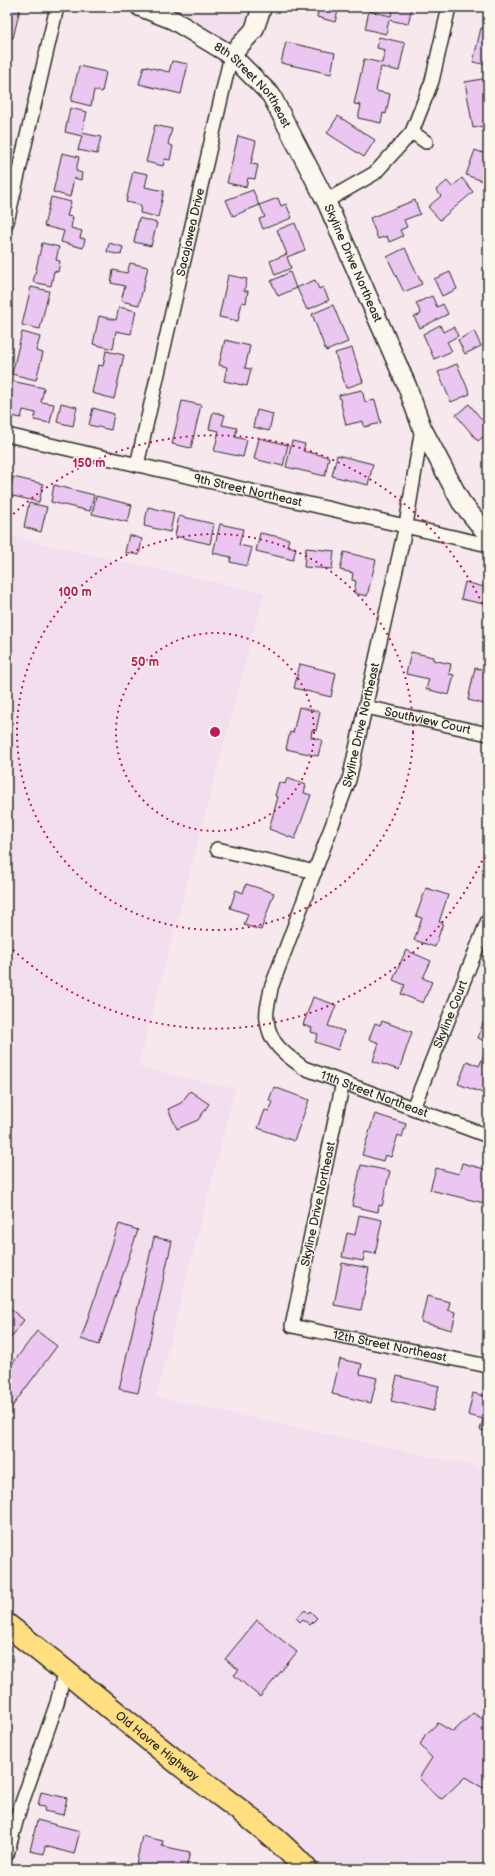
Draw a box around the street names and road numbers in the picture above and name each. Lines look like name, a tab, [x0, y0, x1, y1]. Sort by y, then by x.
street label: 8th Street Northeast	[211, 39, 294, 131]
street label: Sacajawea Drive	[173, 186, 208, 278]
street label: Skyline Drive Northeast	[320, 202, 385, 325]
street label: 9th Street Northeast	[192, 471, 304, 510]
street label: Skyline Drive Northeast	[340, 661, 383, 789]
street label: Southview Court	[383, 704, 472, 738]
street label: Skyline Court	[431, 978, 471, 1050]
street label: 11th Street Northeast	[318, 1068, 430, 1121]
street label: Skyline Drive Northeast	[298, 1140, 339, 1268]
street label: 12th Street Northeast	[332, 1328, 448, 1365]
street label: Old Havre Highway	[112, 1708, 202, 1785]

